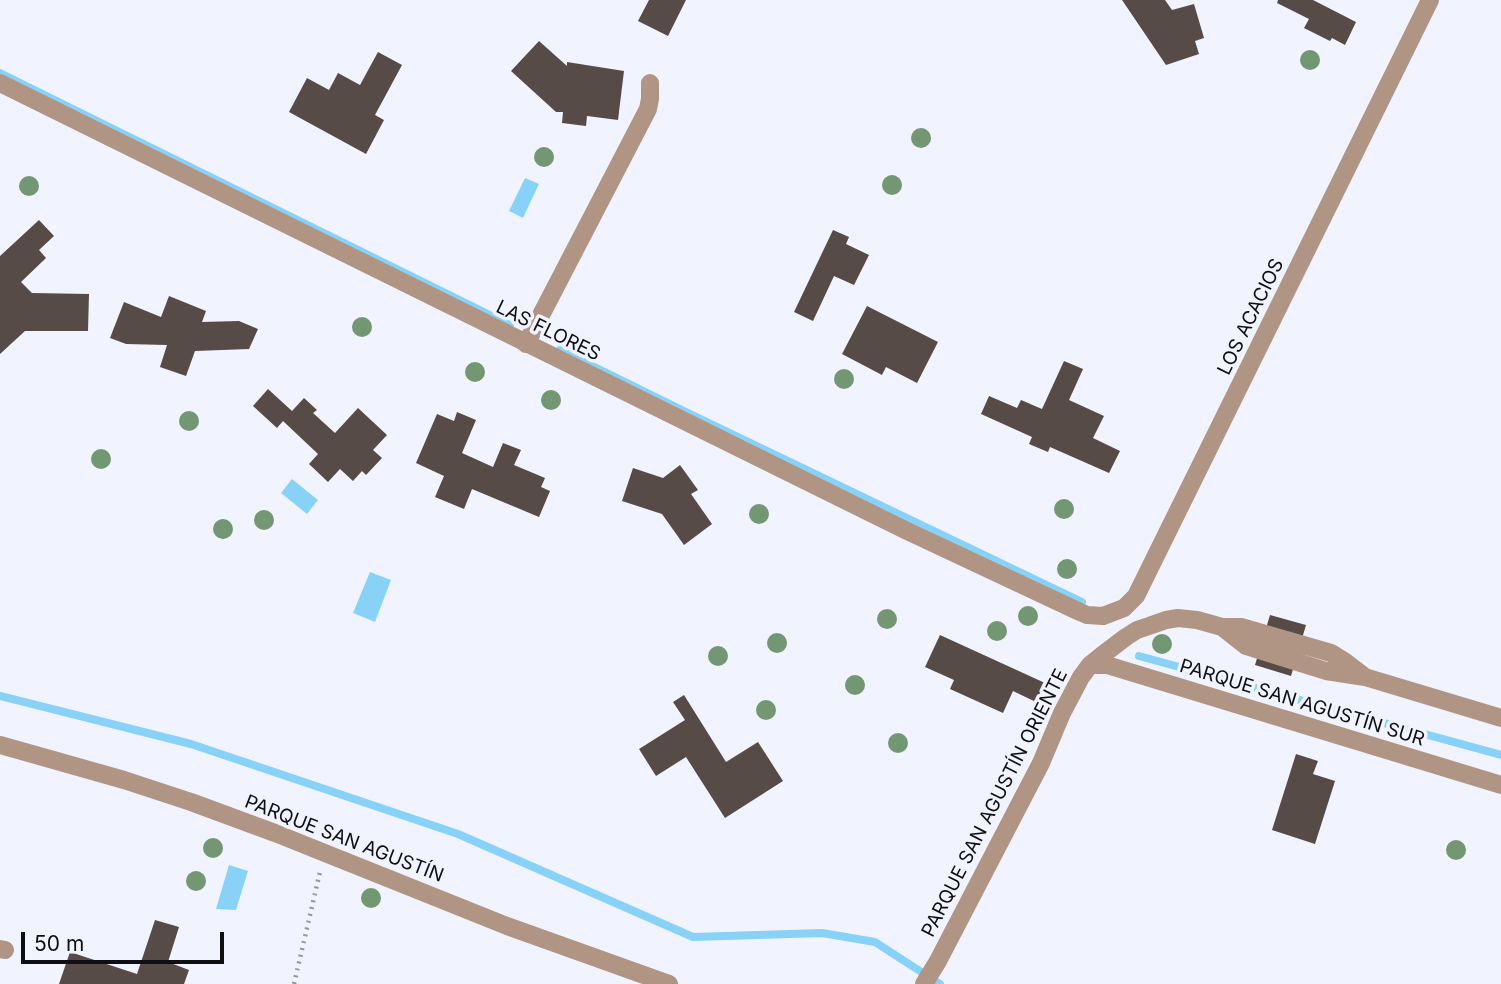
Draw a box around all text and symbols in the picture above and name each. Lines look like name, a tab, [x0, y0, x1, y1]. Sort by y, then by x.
street label: LOS ACACIOS	[1213, 255, 1289, 379]
street label: LAS FLORES	[492, 296, 604, 366]
street label: PARQUE SAN AGUSTÍN SUR	[1177, 655, 1427, 751]
street label: PARQUE SAN AGUSTÍN ORIENTE	[917, 665, 1073, 941]
street label: PARQUE SAN AGUSTÍN	[241, 791, 447, 887]
scale bar	[24, 918, 228, 962]
text: 50 m	[34, 931, 84, 956]

